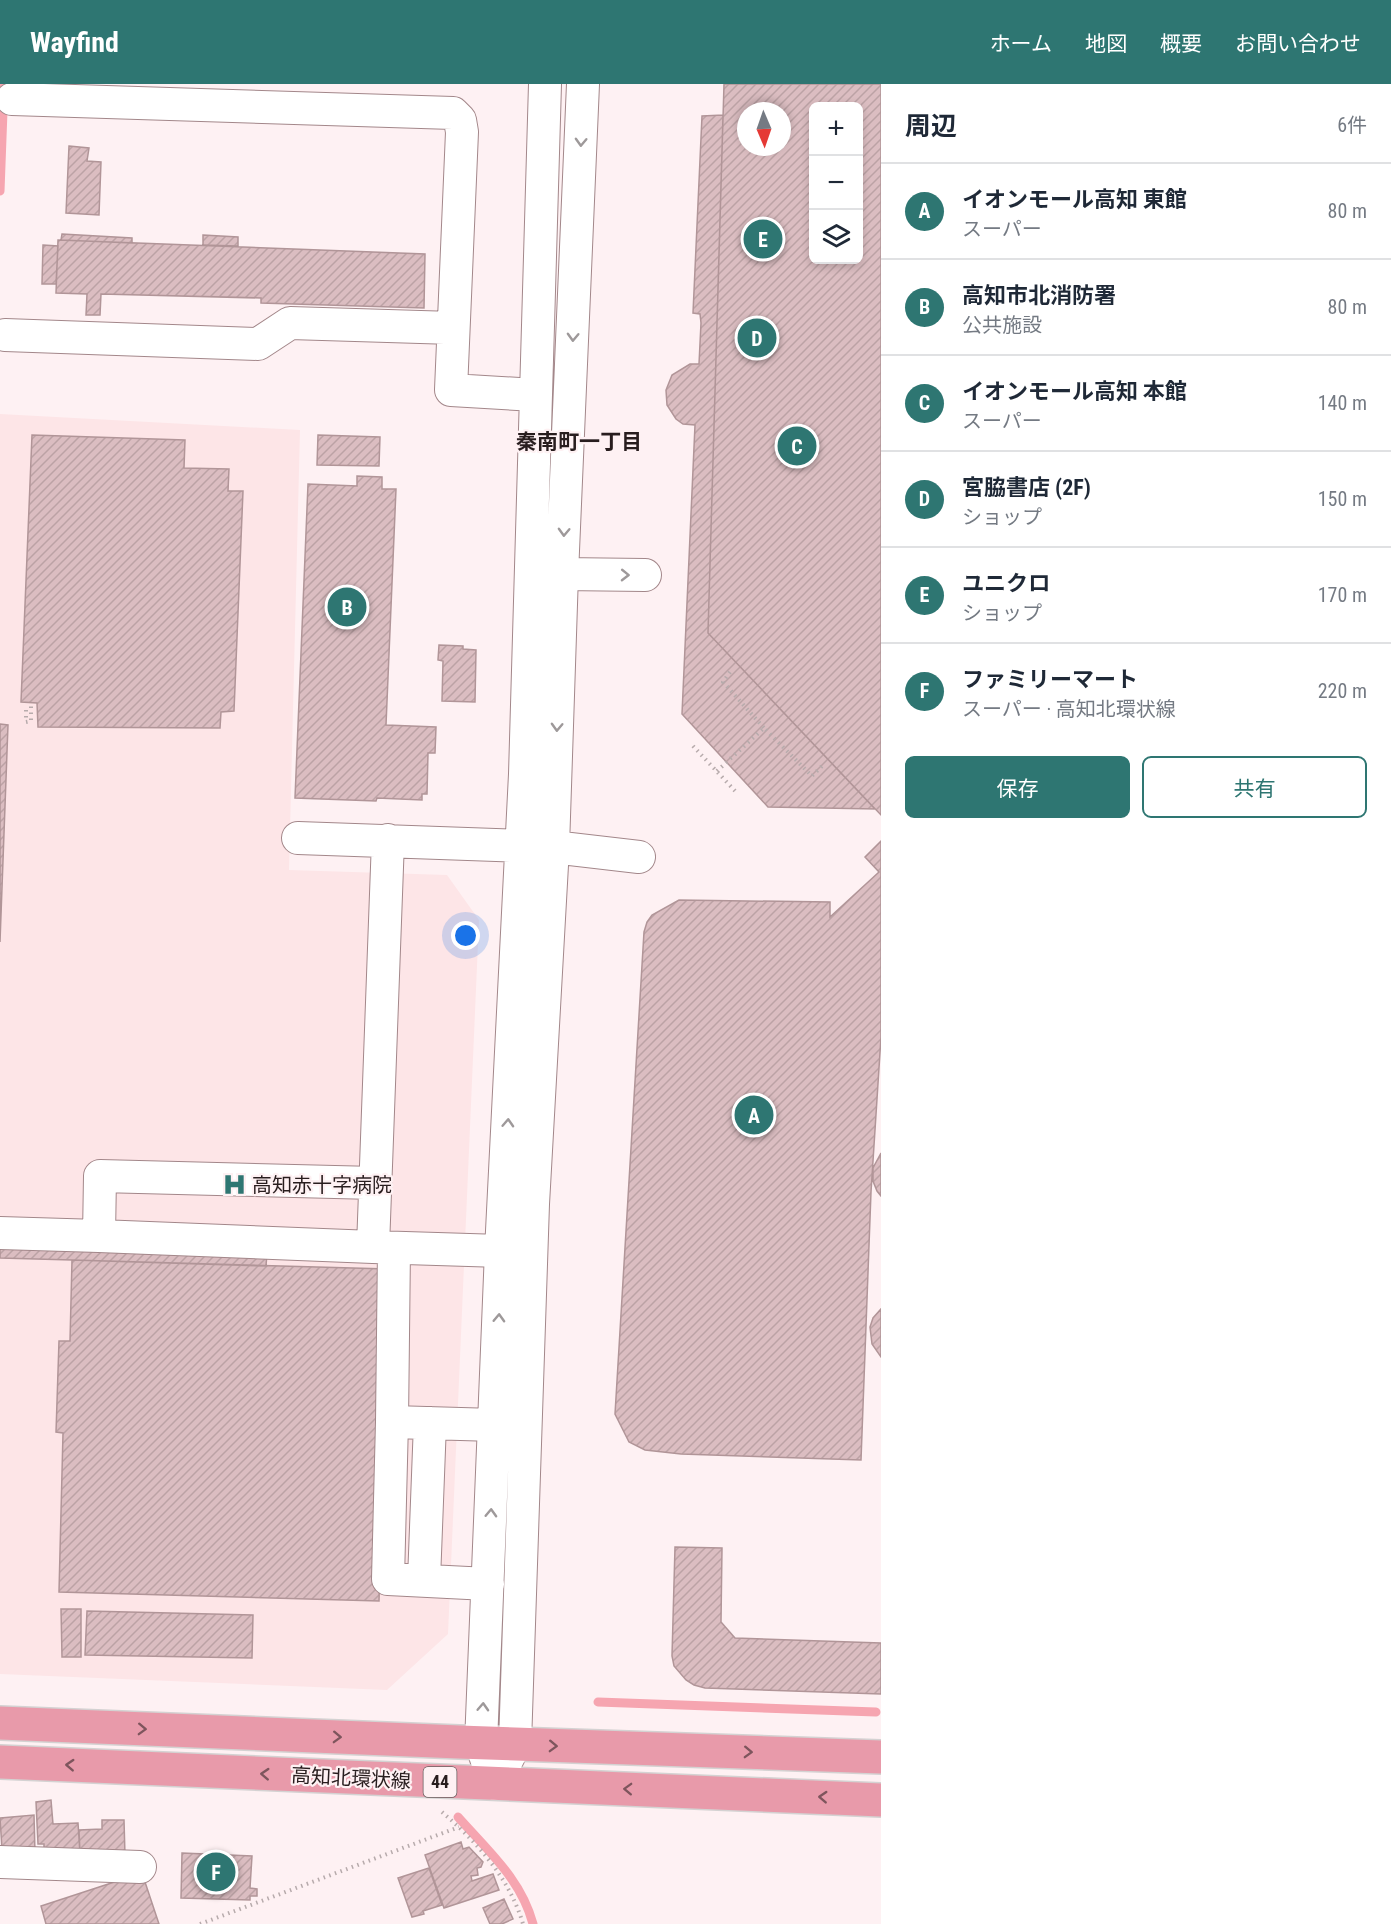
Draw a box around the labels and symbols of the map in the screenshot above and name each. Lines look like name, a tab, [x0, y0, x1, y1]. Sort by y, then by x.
north arrow	[737, 102, 791, 156]
one-way arrow	[575, 138, 588, 147]
pin: E	[744, 216, 783, 262]
pin: D	[738, 316, 777, 360]
one-way arrow	[566, 333, 579, 342]
pin: C	[778, 424, 816, 469]
district label: 秦南町一丁目	[516, 430, 642, 454]
one-way arrow	[558, 528, 571, 537]
one-way arrow	[620, 569, 629, 581]
pin: B	[328, 584, 366, 630]
one-way arrow	[550, 722, 563, 731]
your location	[451, 921, 480, 950]
pin: A	[734, 1092, 774, 1138]
one-way arrow	[501, 1118, 514, 1127]
hospital icon: 高知赤十字病院	[221, 1172, 247, 1198]
place label: 高知赤十字病院	[252, 1173, 392, 1197]
one-way arrow	[492, 1313, 505, 1322]
one-way arrow	[485, 1508, 497, 1517]
one-way arrow	[476, 1703, 489, 1712]
one-way arrow	[138, 1723, 147, 1736]
one-way arrow	[333, 1731, 342, 1744]
one-way arrow	[549, 1739, 558, 1752]
one-way arrow	[743, 1746, 752, 1759]
one-way arrow	[66, 1758, 75, 1771]
street label: 高知北環状線	[290, 1763, 412, 1793]
one-way arrow	[261, 1767, 270, 1780]
road number: 44	[424, 1767, 456, 1797]
one-way arrow	[623, 1783, 632, 1795]
one-way arrow	[818, 1791, 827, 1804]
pin: F	[196, 1850, 236, 1894]

